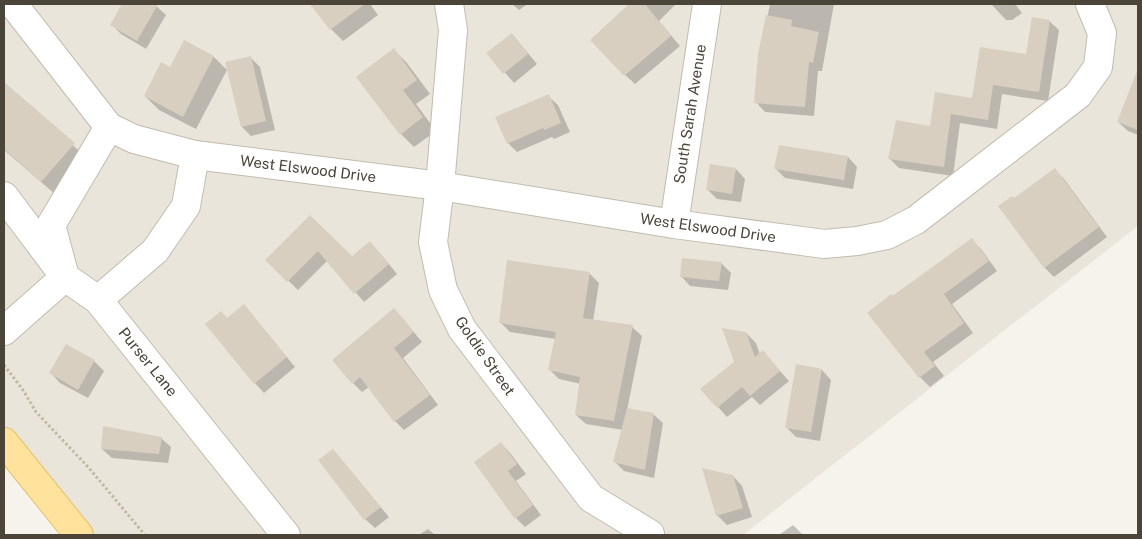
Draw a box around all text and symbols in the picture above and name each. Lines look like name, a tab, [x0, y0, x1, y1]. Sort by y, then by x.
street label: South Sarah Avenue	[670, 43, 709, 185]
street label: West Elswood Drive	[239, 152, 377, 185]
street label: West Elswood Drive	[639, 210, 777, 245]
street label: Goldie Street	[452, 313, 519, 399]
street label: Purser Lane	[115, 324, 181, 400]

